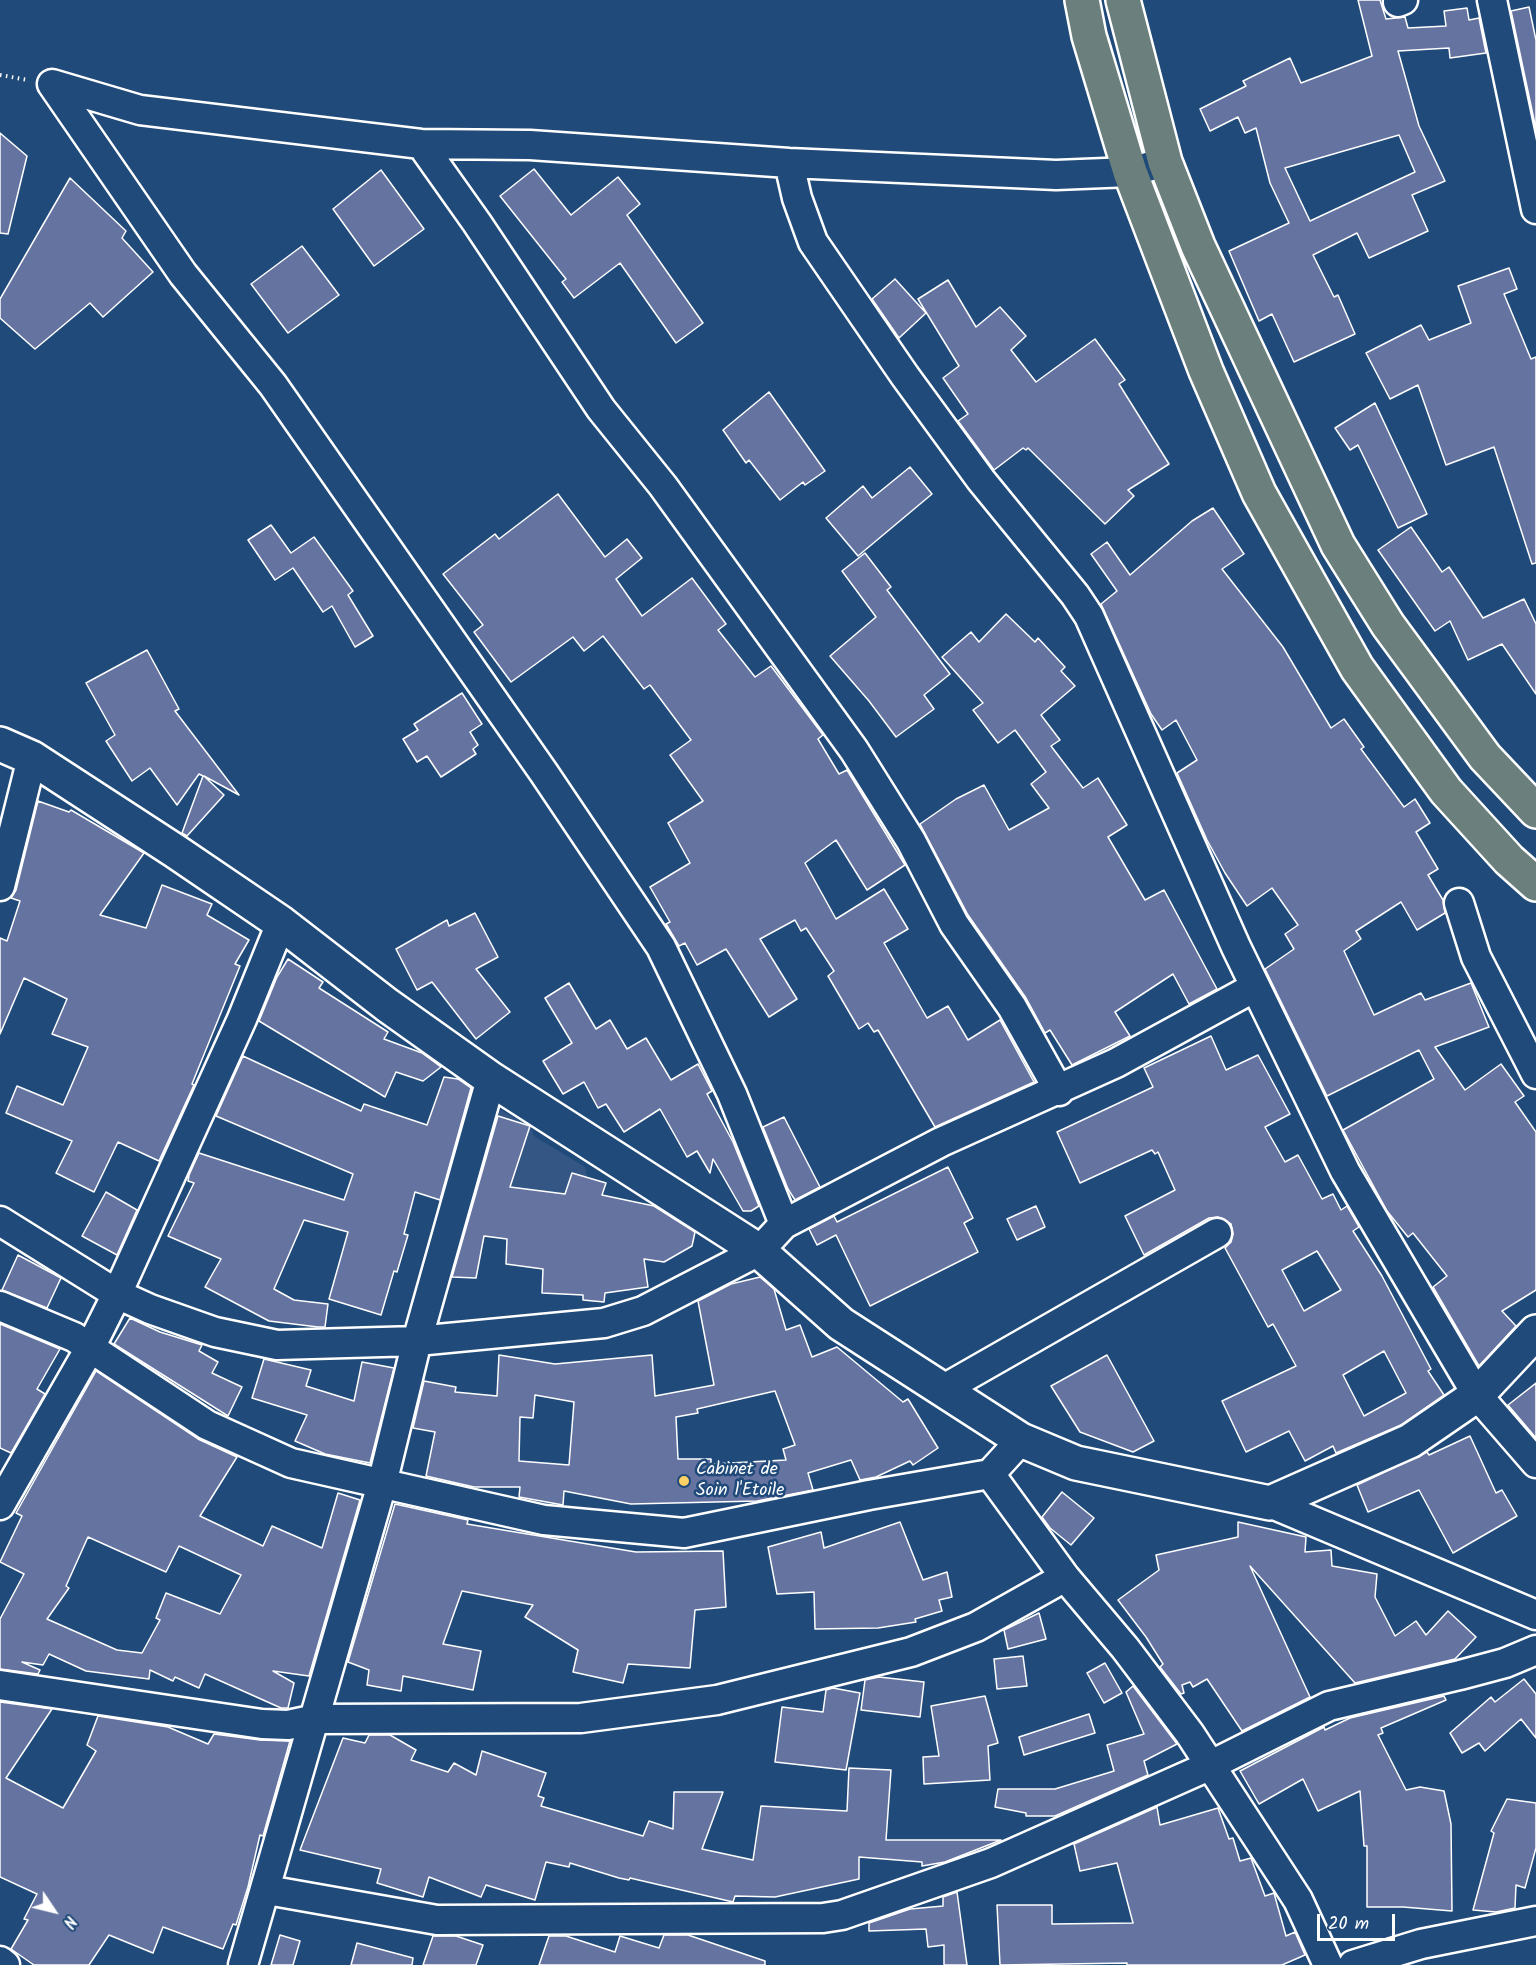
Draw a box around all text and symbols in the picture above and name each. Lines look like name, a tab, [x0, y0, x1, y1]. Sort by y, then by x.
place label: Cabinet de Soin l'Etoile	[696, 1460, 784, 1502]
marker: Cabinet de Soin l'Etoile	[677, 1474, 691, 1488]
north arrow	[24, 1881, 84, 1941]
scale bar	[1320, 1902, 1398, 1940]
text: N	[56, 1910, 82, 1933]
text: 20 m	[1328, 1910, 1369, 1939]

